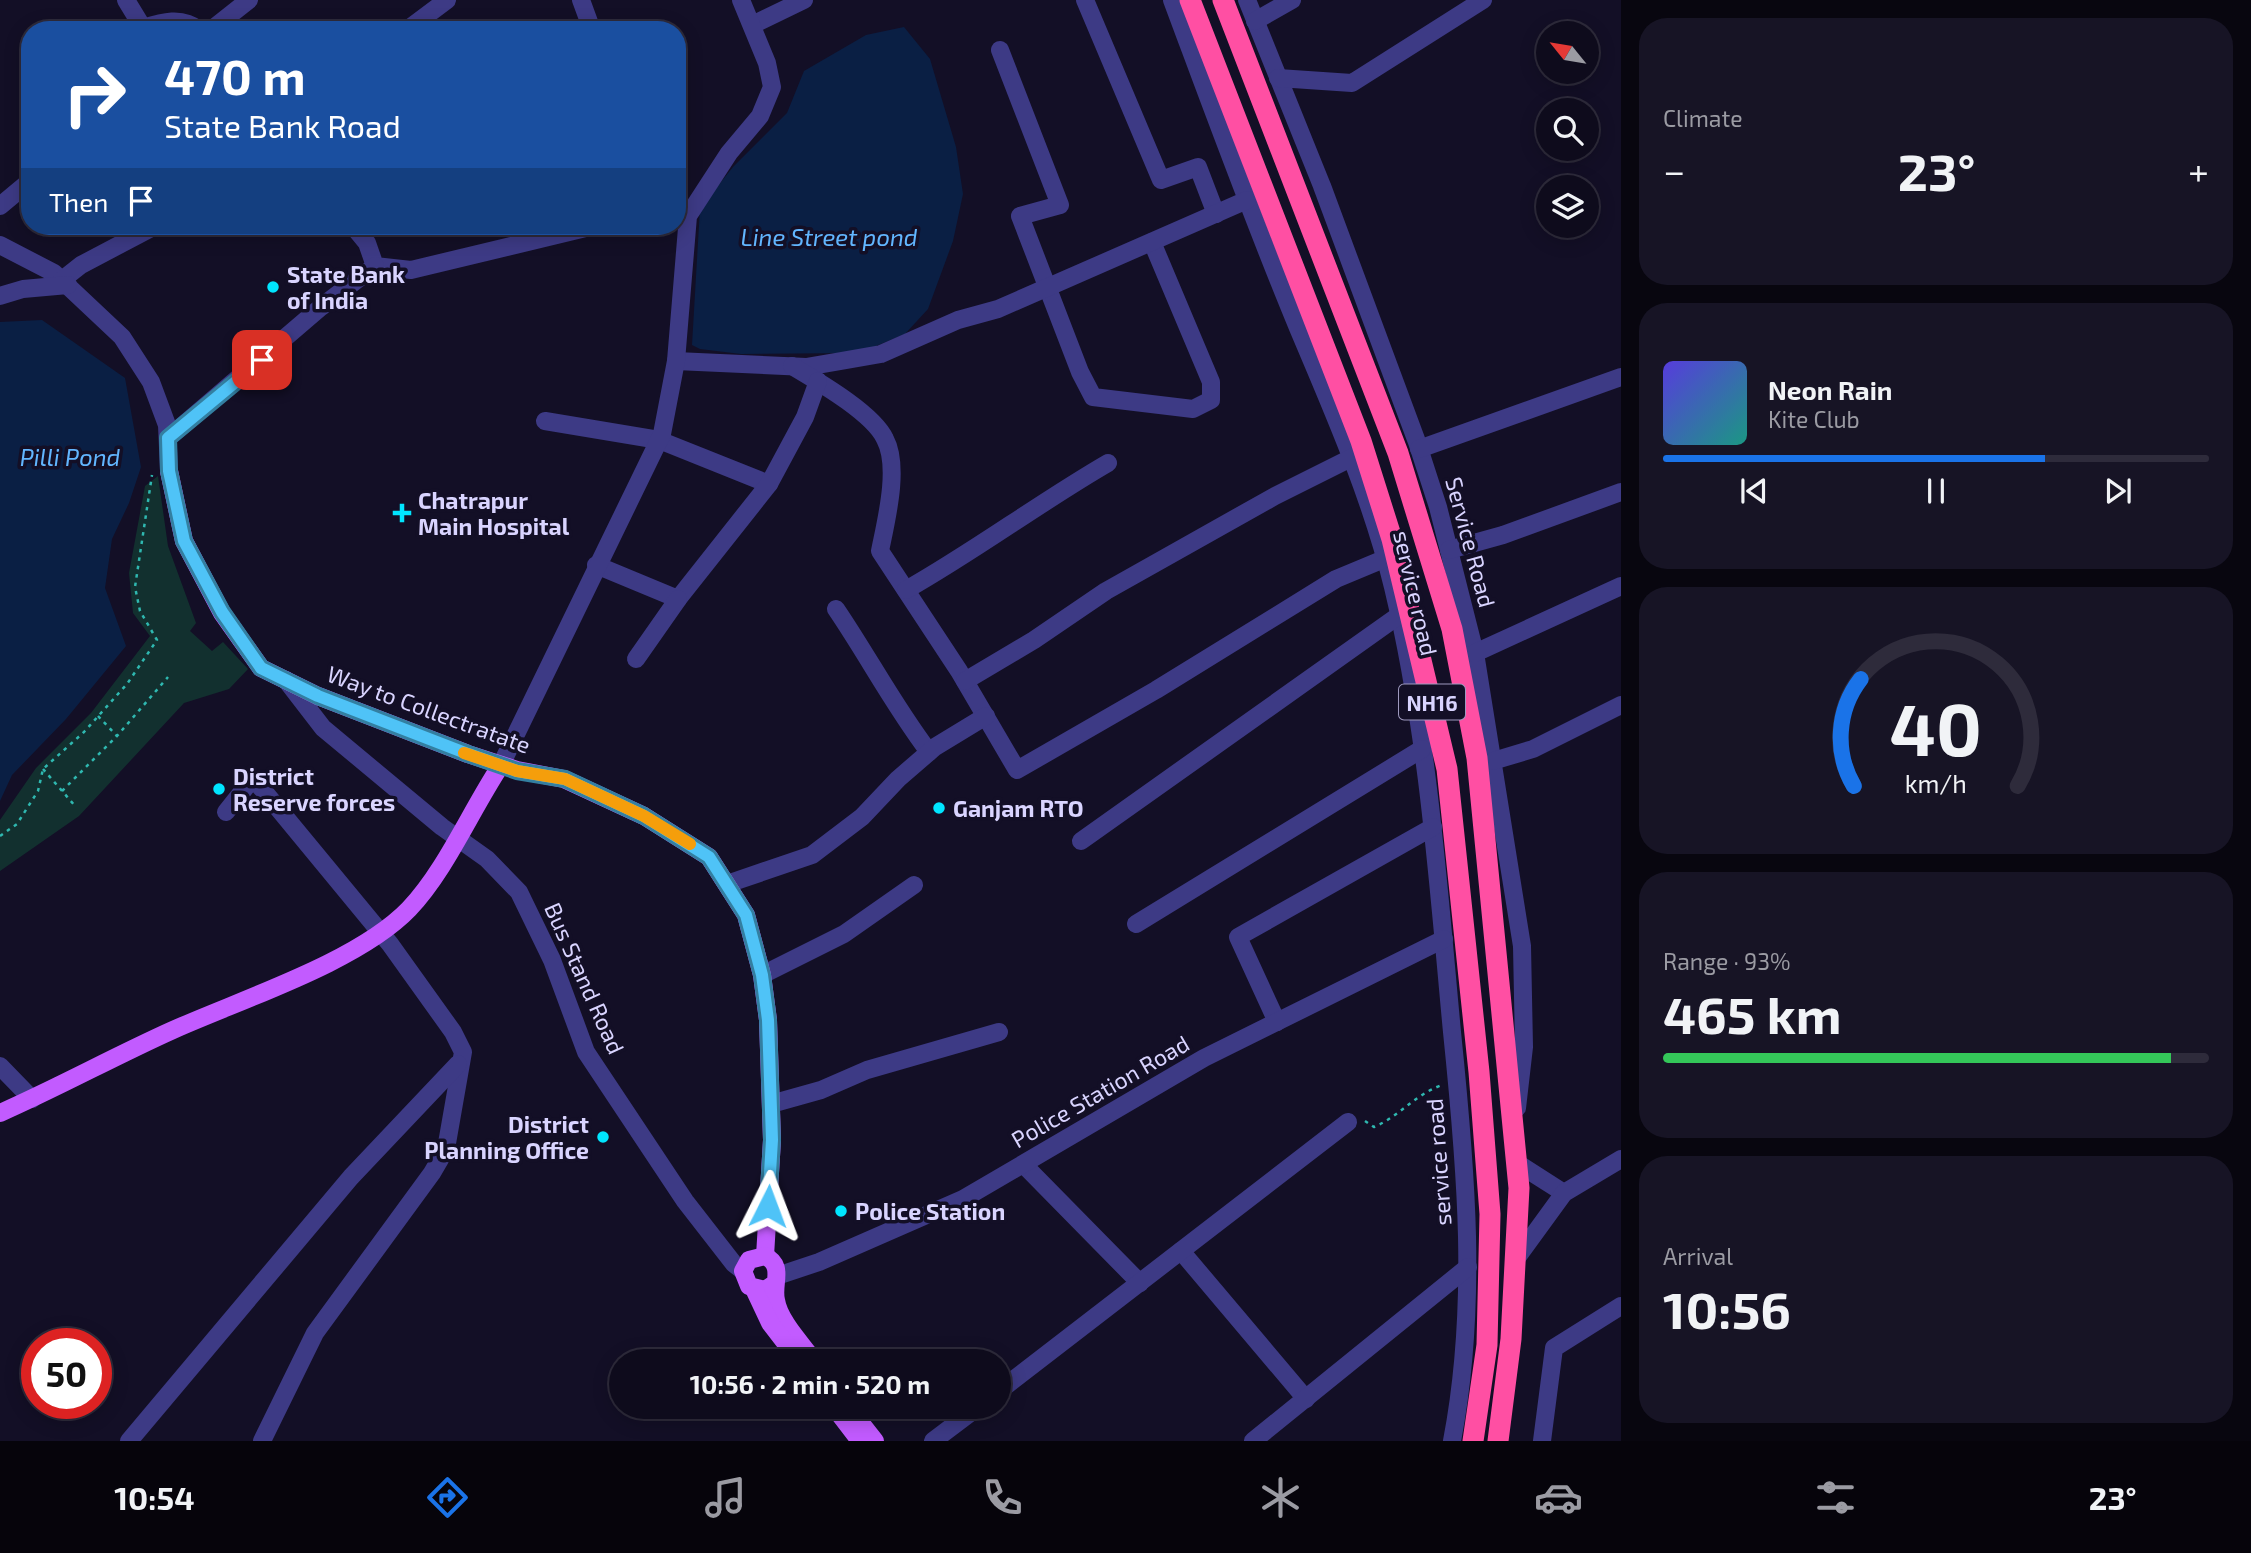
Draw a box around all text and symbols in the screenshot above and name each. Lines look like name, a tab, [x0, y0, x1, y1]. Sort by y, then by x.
north arrow	[1536, 21, 1600, 84]
map controls	[1536, 21, 1599, 238]
text: 470 m	[164, 46, 306, 105]
icon: right	[49, 49, 140, 140]
button: search	[1536, 98, 1599, 161]
text: Climate	[1663, 104, 1743, 132]
text: State Bank Road	[164, 106, 401, 144]
text: 23°	[1898, 139, 1975, 201]
text: −	[1663, 147, 1685, 193]
text: +	[2188, 147, 2209, 193]
button: layers	[1536, 175, 1599, 238]
icon: arrive	[122, 182, 160, 220]
text: Then	[49, 186, 108, 217]
water label: Line Street pond	[740, 222, 918, 251]
place label: State Bank of India	[287, 260, 405, 314]
marker: State Bank of India	[265, 279, 281, 295]
pin	[232, 330, 292, 390]
icon: arrive	[243, 341, 281, 379]
text: Neon Rain	[1768, 374, 1892, 405]
text: Kite Club	[1768, 405, 1860, 433]
water label: Pilli Pond	[20, 442, 121, 471]
icon: previous	[1735, 472, 1773, 510]
icon: pause	[1917, 472, 1955, 510]
icon: next	[2099, 472, 2137, 510]
street label: Service Road	[1440, 474, 1502, 610]
place label: Chatrapur Main Hospital	[418, 486, 570, 540]
marker: Chatrapur Main Hospital	[392, 503, 412, 523]
street label: service road	[1388, 528, 1444, 658]
street label: Way to Collectratate	[324, 659, 534, 759]
road number: NH16	[1399, 684, 1465, 720]
text: 40	[1890, 684, 1982, 772]
place label: District Reserve forces	[233, 762, 395, 816]
text: km/h	[1905, 768, 1967, 798]
marker: District Reserve forces	[211, 781, 227, 797]
place label: Ganjam RTO	[953, 794, 1084, 822]
marker: Ganjam RTO	[931, 800, 947, 816]
street label: Bus Stand Road	[539, 898, 631, 1058]
text: Range · 93%	[1663, 947, 1791, 975]
text: 465 km	[1663, 982, 1842, 1044]
street label: Police Station Road	[1006, 1029, 1194, 1153]
street label: service road	[1420, 1097, 1456, 1227]
place label: District Planning Office	[424, 1110, 589, 1164]
marker: District Planning Office	[595, 1129, 611, 1145]
position arrow	[731, 1169, 805, 1243]
place label: Police Station	[855, 1197, 1005, 1225]
marker: Police Station	[833, 1203, 849, 1219]
text: Arrival	[1663, 1242, 1733, 1270]
text: 10:56	[1663, 1277, 1791, 1339]
speed limit sign: 50	[21, 1328, 112, 1419]
text: 10:56 · 2 min · 520 m	[690, 1368, 930, 1399]
icon: directions	[423, 1473, 472, 1522]
icon: music	[701, 1473, 750, 1522]
icon: phone	[978, 1473, 1027, 1522]
icon: climate	[1256, 1473, 1305, 1522]
icon: car	[1534, 1473, 1583, 1522]
icon: filters	[1811, 1473, 1860, 1522]
text: 10:54	[114, 1478, 195, 1516]
text: 23°	[2089, 1478, 2137, 1516]

